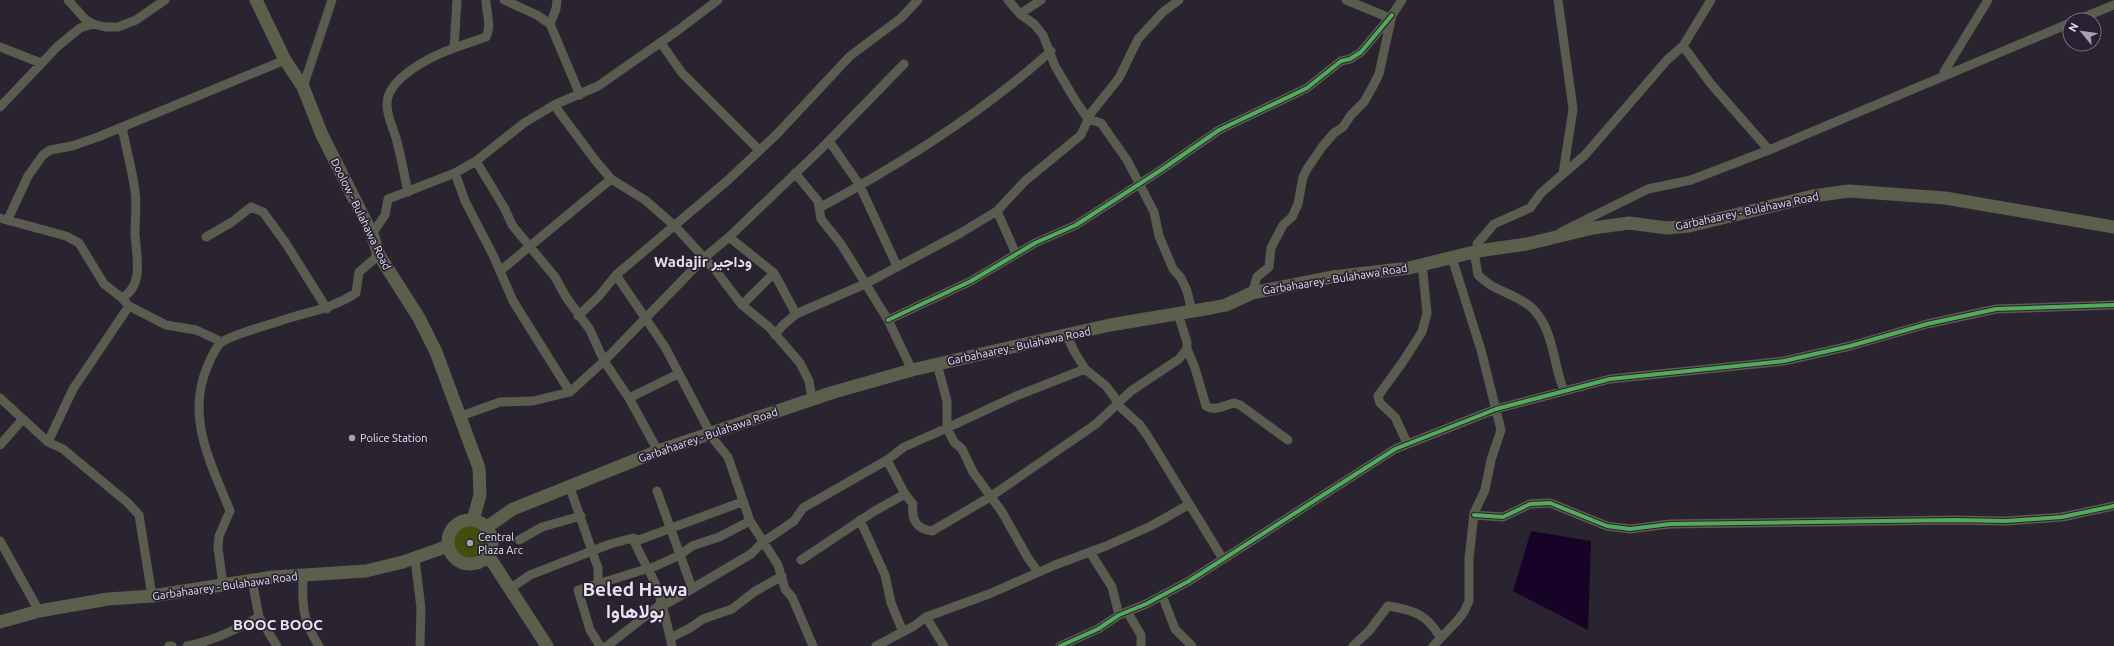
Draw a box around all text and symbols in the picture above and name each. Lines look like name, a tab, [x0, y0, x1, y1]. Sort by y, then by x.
north arrow	[2062, 12, 2102, 52]
text: N	[2066, 21, 2080, 34]
street label: Doolow - Bulahawa Road	[329, 156, 393, 272]
street label: Garbahaarey - Bulahawa Road	[1674, 190, 1820, 232]
district label: Wadajir وداجير	[654, 253, 752, 271]
street label: Garbahaarey - Bulahawa Road	[1262, 262, 1408, 296]
street label: Garbahaarey - Bulahawa Road	[946, 325, 1092, 367]
street label: Garbahaarey - Bulahawa Road	[637, 406, 779, 464]
place label: Police Station	[360, 432, 428, 444]
marker: Police Station	[347, 433, 357, 443]
place label: Central Plaza Arc	[478, 531, 523, 556]
marker: Central Plaza Arc	[465, 538, 475, 548]
street label: Garbahaarey - Bulahawa Road	[152, 570, 298, 602]
district label: Beled Hawa بولاهاوا	[582, 578, 688, 624]
district label: BOOC BOOC	[233, 616, 323, 633]

